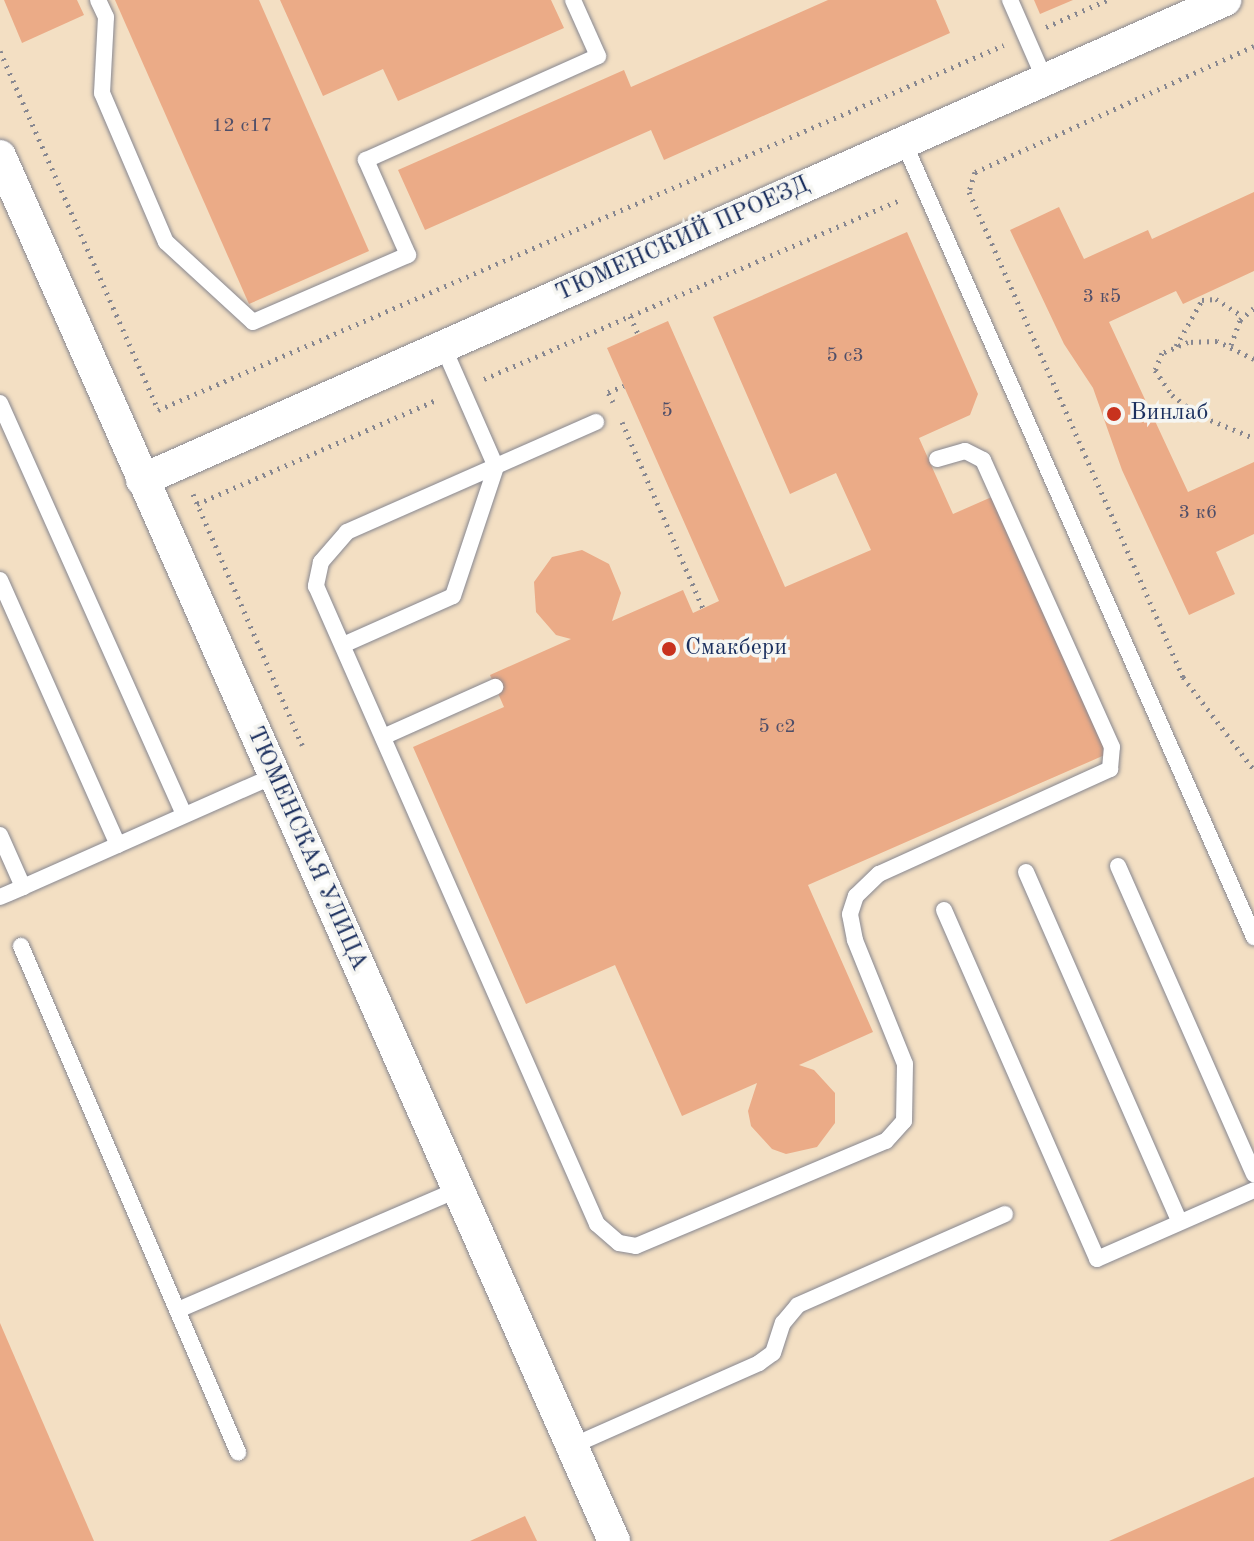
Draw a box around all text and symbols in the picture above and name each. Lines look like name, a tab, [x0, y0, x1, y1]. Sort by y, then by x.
house number: 12 с17	[212, 114, 272, 138]
street label: ТЮМЕНСКИЙ ПРОЕЗД	[552, 171, 814, 309]
house number: 3 к5	[1083, 285, 1121, 309]
house number: 5 с3	[826, 344, 864, 368]
house number: 5	[661, 399, 673, 423]
place label: Винлаб	[1130, 400, 1208, 428]
marker: Винлаб	[1105, 405, 1123, 423]
house number: 3 к6	[1179, 501, 1217, 525]
place label: Смакбери	[685, 635, 787, 663]
marker: Смакбери	[660, 640, 678, 658]
house number: 5 с2	[758, 715, 796, 739]
street label: ТЮМЕНСКАЯ УЛИЦА	[239, 723, 373, 975]

